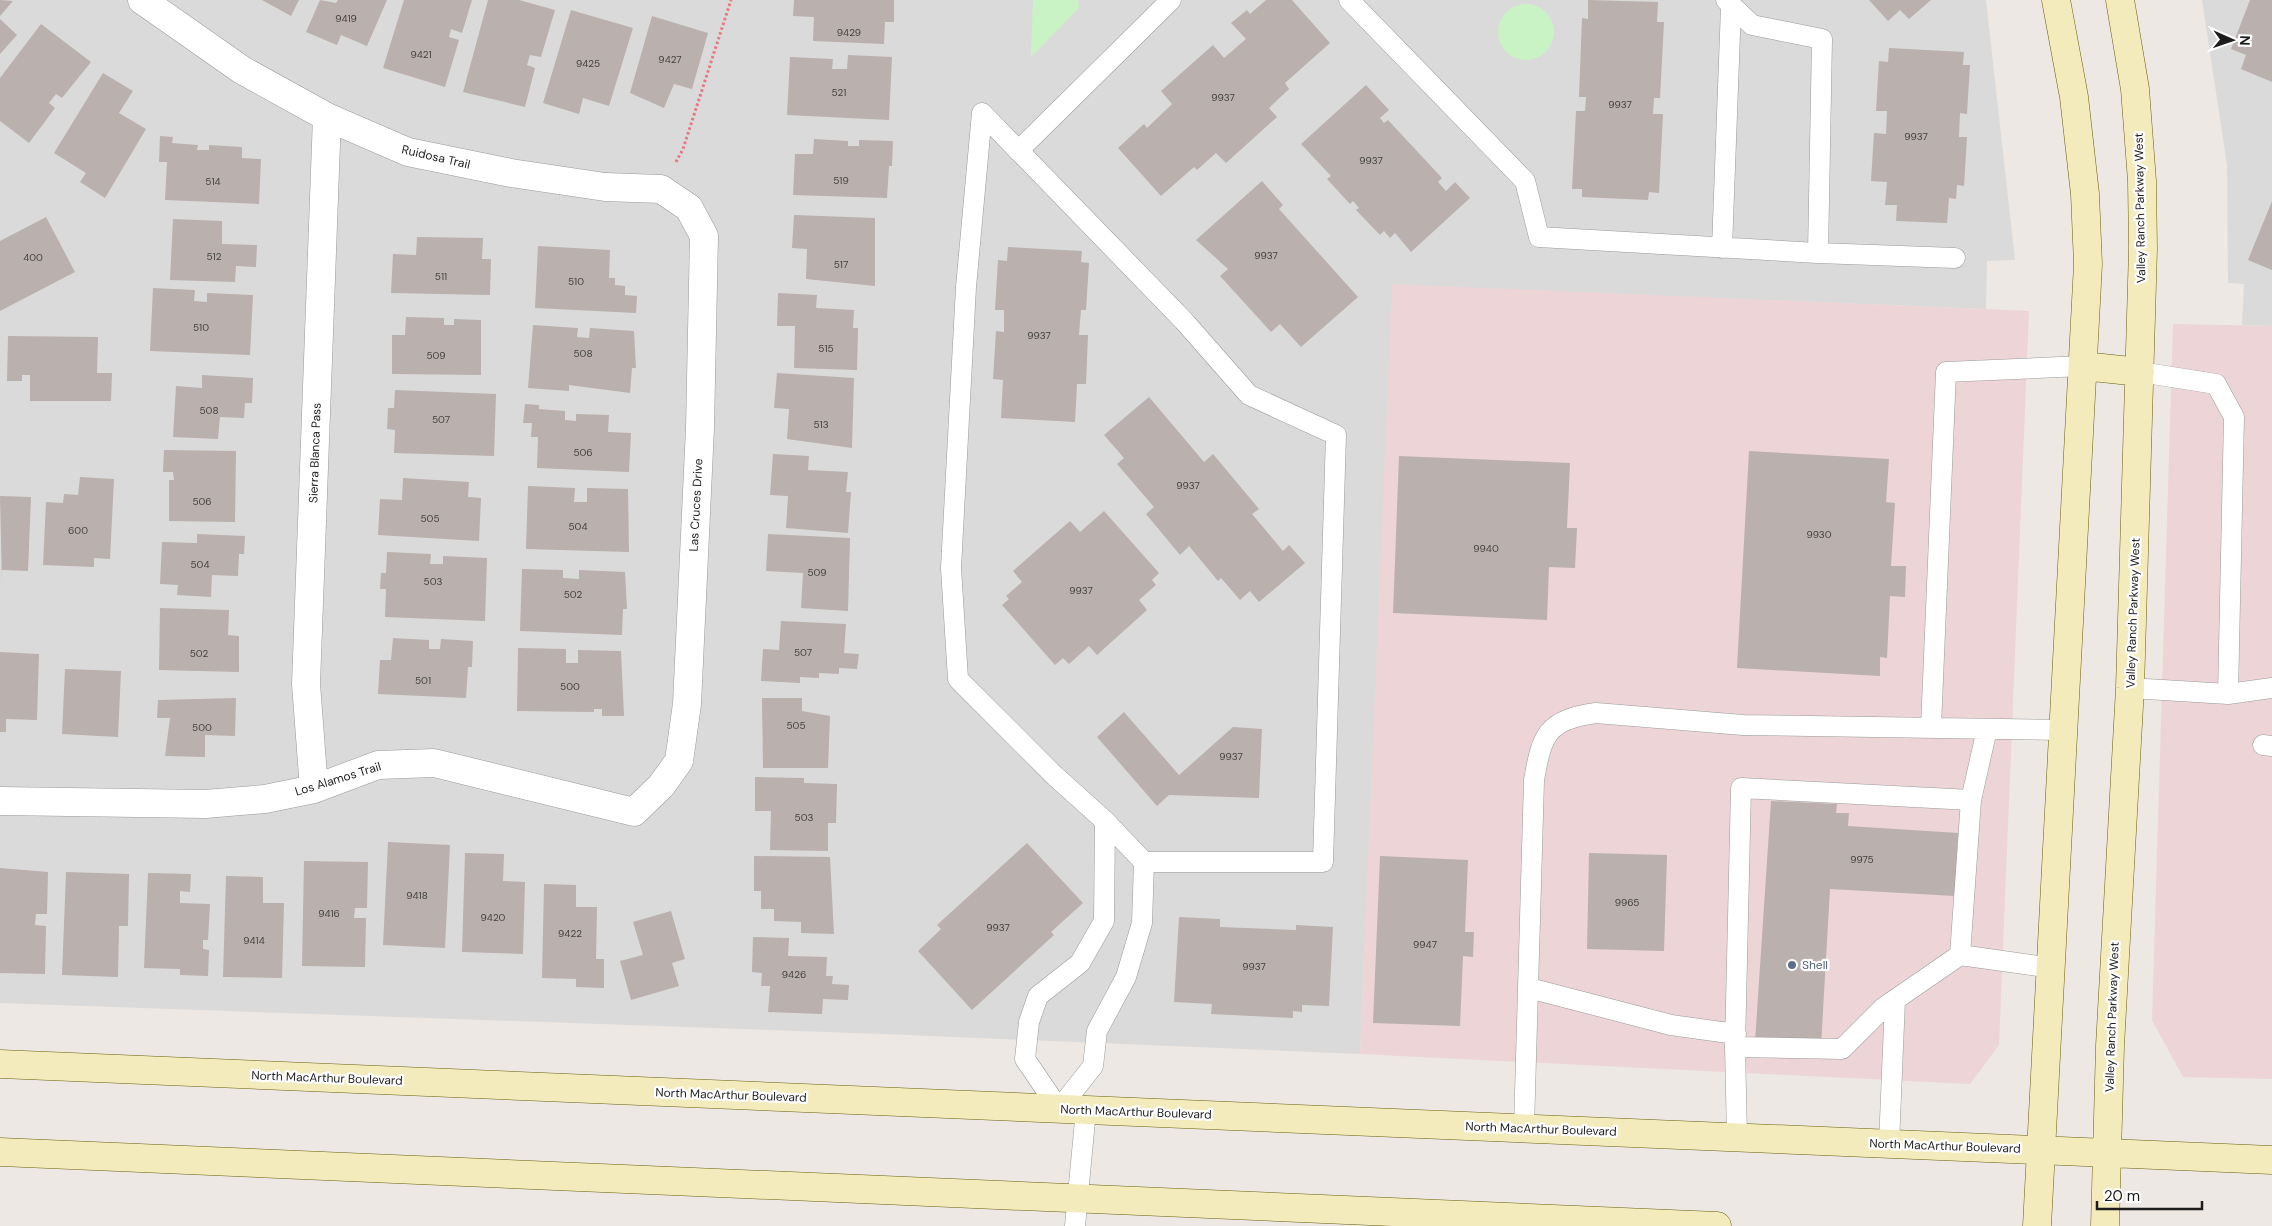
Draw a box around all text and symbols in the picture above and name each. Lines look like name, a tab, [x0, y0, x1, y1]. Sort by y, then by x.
house number: 9419	[335, 12, 357, 25]
north arrow	[2207, 15, 2257, 65]
house number: 9429	[837, 26, 861, 39]
text: N	[2236, 35, 2254, 46]
house number: 9421	[410, 48, 432, 61]
house number: 9427	[658, 53, 682, 66]
house number: 9425	[576, 57, 600, 70]
house number: 521	[832, 86, 846, 99]
house number: 9937	[1211, 91, 1235, 104]
house number: 9937	[1608, 98, 1632, 111]
house number: 9937	[1904, 130, 1928, 143]
street label: Valley Ranch Parkway West	[2131, 133, 2149, 283]
street label: Ruidosa Trail	[400, 141, 472, 173]
house number: 9937	[1359, 154, 1383, 167]
house number: 519	[833, 174, 849, 187]
house number: 514	[205, 175, 221, 188]
house number: 9937	[1254, 249, 1278, 262]
house number: 512	[207, 250, 222, 263]
house number: 400	[23, 251, 43, 264]
house number: 517	[834, 258, 848, 271]
house number: 511	[435, 270, 447, 283]
house number: 510	[568, 275, 584, 288]
house number: 510	[193, 321, 209, 334]
house number: 9937	[1027, 329, 1051, 342]
house number: 515	[818, 342, 834, 355]
house number: 508	[573, 347, 593, 360]
house number: 509	[426, 349, 446, 362]
street label: Sierra Blanca Pass	[305, 403, 325, 503]
house number: 508	[199, 404, 219, 417]
house number: 507	[432, 413, 450, 426]
house number: 513	[813, 418, 829, 431]
house number: 506	[573, 446, 593, 459]
street label: Las Cruces Drive	[686, 458, 706, 552]
house number: 9937	[1176, 479, 1200, 492]
house number: 506	[192, 495, 212, 508]
house number: 505	[420, 512, 440, 525]
house number: 504	[568, 520, 588, 533]
house number: 600	[68, 524, 88, 537]
house number: 9930	[1806, 528, 1832, 541]
street label: Valley Ranch Parkway West	[2122, 537, 2144, 688]
house number: 9940	[1473, 542, 1499, 555]
house number: 504	[190, 558, 210, 571]
house number: 509	[807, 566, 827, 579]
house number: 503	[424, 575, 443, 588]
house number: 9937	[1069, 584, 1093, 597]
house number: 502	[564, 588, 583, 601]
house number: 507	[794, 646, 812, 659]
house number: 502	[190, 647, 209, 660]
house number: 501	[415, 674, 431, 687]
house number: 500	[560, 680, 580, 693]
house number: 505	[786, 719, 806, 732]
house number: 500	[192, 721, 212, 734]
house number: 9937	[1219, 750, 1243, 763]
street label: Los Alamos Trail	[293, 758, 383, 800]
house number: 503	[795, 811, 814, 824]
house number: 9975	[1850, 853, 1874, 866]
house number: 9418	[406, 889, 428, 902]
house number: 9965	[1615, 896, 1639, 909]
house number: 9416	[318, 907, 340, 920]
house number: 9420	[481, 911, 506, 924]
house number: 9937	[986, 921, 1010, 934]
house number: 9422	[558, 927, 582, 940]
house number: 9414	[243, 934, 265, 947]
house number: 9947	[1413, 938, 1437, 951]
street label: Valley Ranch Parkway West	[2101, 941, 2123, 1092]
place label: Shell	[1802, 957, 1828, 973]
marker: Shell	[1786, 959, 1798, 971]
house number: 9937	[1242, 960, 1266, 973]
house number: 9426	[782, 968, 806, 981]
street label: North MacArthur Boulevard	[251, 1067, 403, 1089]
street label: North MacArthur Boulevard	[655, 1084, 807, 1106]
street label: North MacArthur Boulevard	[1060, 1101, 1212, 1123]
street label: North MacArthur Boulevard	[1465, 1118, 1617, 1140]
street label: North MacArthur Boulevard	[1869, 1135, 2021, 1157]
scale bar	[2097, 1178, 2202, 1210]
text: 20 m	[2104, 1186, 2140, 1206]

